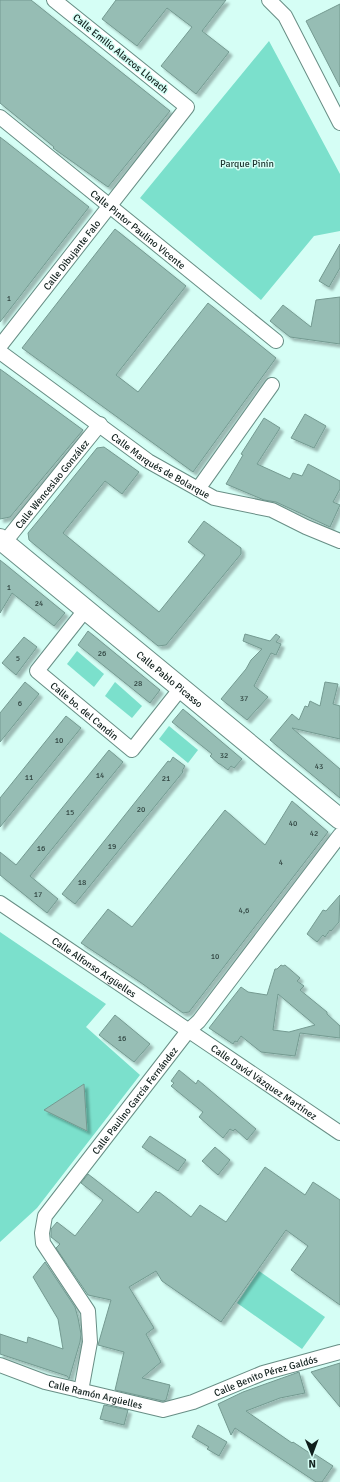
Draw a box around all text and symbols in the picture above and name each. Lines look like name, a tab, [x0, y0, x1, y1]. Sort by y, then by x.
street label: Calle Emilio Alarcos Llorach	[70, 12, 170, 96]
park label: Parque Pinín	[220, 158, 274, 170]
street label: Calle Pintor Paulino Vicente	[88, 188, 188, 272]
street label: Calle Dibujante Falo	[41, 218, 103, 293]
house number: 1	[7, 293, 11, 303]
street label: Calle Marqués de Bolarque	[108, 431, 212, 501]
street label: Calle Wenceslao González	[13, 437, 92, 531]
house number: 1	[7, 582, 11, 592]
house number: 24	[35, 598, 44, 608]
house number: 26	[98, 648, 106, 658]
street label: Calle Pablo Picasso	[134, 649, 205, 710]
house number: 5	[16, 653, 20, 663]
house number: 28	[134, 678, 142, 688]
street label: Calle bo. del Candin	[48, 680, 120, 743]
house number: 37	[240, 693, 248, 703]
house number: 6	[18, 698, 22, 708]
house number: 10	[55, 735, 63, 745]
house number: 32	[220, 750, 228, 760]
house number: 43	[315, 761, 323, 771]
house number: 14	[96, 770, 105, 780]
house number: 11	[25, 772, 33, 782]
house number: 21	[162, 773, 170, 783]
house number: 20	[137, 804, 145, 814]
house number: 15	[66, 807, 74, 817]
house number: 40	[289, 818, 297, 828]
house number: 42	[310, 828, 318, 838]
house number: 19	[108, 841, 116, 851]
house number: 16	[37, 843, 45, 853]
house number: 4	[279, 857, 284, 867]
house number: 18	[78, 877, 86, 887]
house number: 17	[34, 889, 42, 899]
house number: 4,6	[239, 905, 249, 915]
street label: Calle Alfonso Argüelles	[49, 935, 139, 1001]
house number: 10	[211, 951, 219, 961]
house number: 16	[118, 1033, 126, 1043]
street label: Calle David Vázquez Martínez	[208, 1042, 319, 1123]
street label: Calle Paulino García Fernández	[90, 1044, 181, 1157]
street label: Calle Benito Pérez Galdós	[212, 1353, 320, 1400]
street label: Calle Ramón Argüelles	[47, 1378, 144, 1412]
north arrow	[292, 1434, 332, 1474]
text: N	[308, 1457, 316, 1470]

